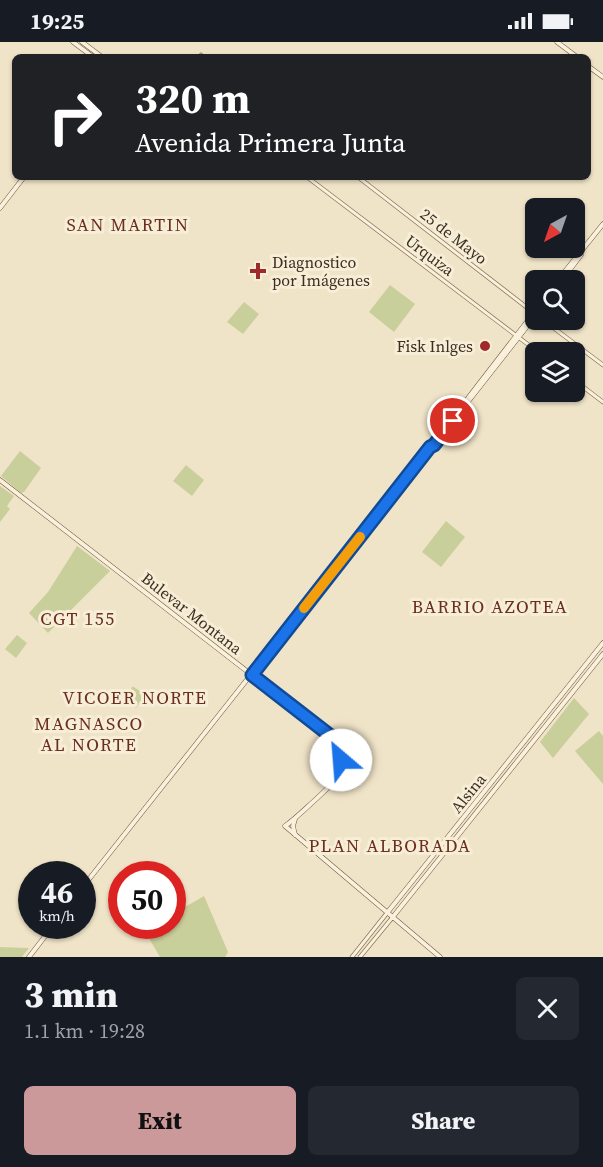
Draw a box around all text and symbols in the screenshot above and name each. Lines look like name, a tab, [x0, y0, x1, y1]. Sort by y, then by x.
text: 19:25	[30, 6, 84, 36]
text: 320 m	[135, 69, 250, 127]
icon: right	[36, 78, 114, 156]
text: Avenida Primera Junta	[135, 124, 406, 161]
north arrow	[525, 198, 585, 258]
map controls	[525, 198, 585, 402]
street label: 25 de Mayo	[416, 203, 492, 269]
district label: SAN MARTIN	[67, 212, 190, 237]
street label: Urquiza	[401, 229, 460, 281]
place label: Diagnostico por Imágenes	[272, 251, 370, 291]
marker: Diagnostico por Imágenes	[249, 262, 267, 280]
button: search	[525, 270, 585, 330]
place label: Fisk Inlges	[396, 335, 473, 357]
marker: Fisk Inlges	[478, 339, 492, 353]
button: layers	[525, 342, 585, 402]
pin	[427, 395, 478, 446]
icon: arrive	[436, 404, 469, 437]
street label: Bulevar Montana	[137, 567, 247, 660]
district label: BARRIO AZOTEA	[412, 594, 568, 619]
district label: CGT 155	[40, 606, 116, 631]
district label: VICOER NORTE	[63, 685, 207, 710]
district label: MAGNASCO AL NORTE	[34, 711, 144, 757]
position arrow	[309, 728, 373, 792]
street label: Alsina	[445, 768, 491, 817]
district label: PLAN ALBORADA	[309, 833, 471, 858]
speed limit sign: 50	[108, 861, 186, 939]
text: 46	[41, 872, 73, 913]
text: km/h	[39, 905, 75, 926]
text: 3 min	[24, 970, 118, 1019]
button: close	[516, 977, 579, 1040]
text: 1.1 km · 19:28	[24, 1017, 145, 1045]
button: Exit	[24, 1086, 296, 1155]
button: Share	[308, 1086, 579, 1155]

